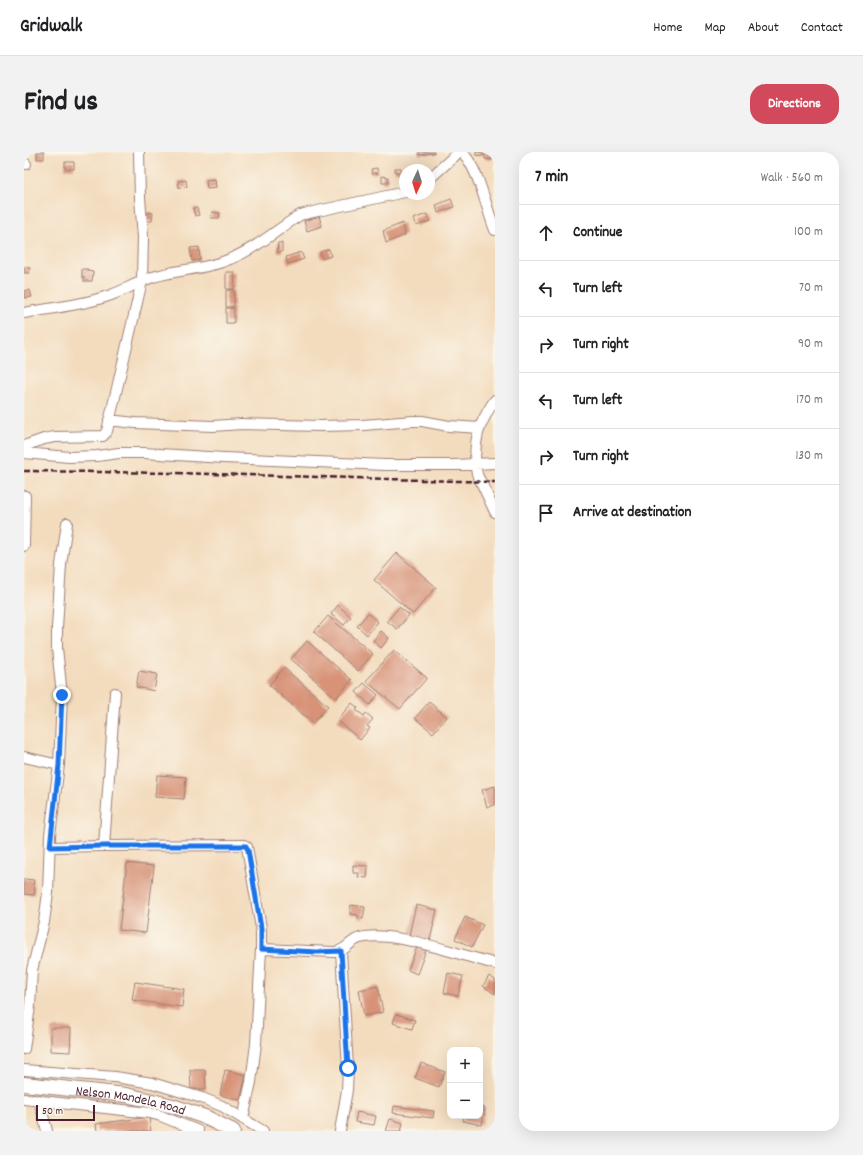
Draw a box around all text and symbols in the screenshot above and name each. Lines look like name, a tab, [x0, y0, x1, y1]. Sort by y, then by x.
text: Gridwalk	[20, 14, 83, 41]
text: Home	[653, 18, 682, 38]
text: Map	[704, 18, 726, 38]
text: About	[748, 18, 779, 38]
text: Contact	[801, 18, 843, 38]
text: Find us	[24, 84, 98, 124]
button: Directions	[750, 84, 839, 124]
north arrow	[399, 164, 435, 200]
text: 7 min	[535, 166, 568, 190]
text: Walk · 560 m	[761, 169, 823, 188]
icon: ahead	[535, 222, 557, 244]
text: Continue	[573, 222, 622, 244]
text: 100 m	[794, 223, 823, 242]
icon: left	[535, 278, 557, 300]
text: Turn left	[573, 278, 622, 300]
text: 70 m	[799, 279, 823, 298]
icon: right	[535, 334, 557, 356]
text: Turn right	[573, 334, 629, 356]
text: 90 m	[798, 335, 823, 354]
icon: left	[535, 390, 557, 412]
text: Turn left	[573, 390, 622, 412]
text: 170 m	[796, 391, 823, 410]
icon: right	[535, 446, 557, 468]
text: Turn right	[573, 446, 629, 468]
text: 130 m	[795, 447, 823, 466]
icon: arrive	[535, 502, 557, 524]
text: Arrive at destination	[573, 502, 691, 524]
route end	[53, 686, 71, 704]
map controls	[447, 1047, 483, 1119]
button: +	[447, 1047, 483, 1083]
route start	[339, 1059, 357, 1077]
street label: Nelson Mandela Road	[75, 1082, 188, 1122]
button: −	[447, 1083, 483, 1119]
scale bar	[36, 1103, 95, 1122]
text: 50 m	[42, 1104, 63, 1120]

